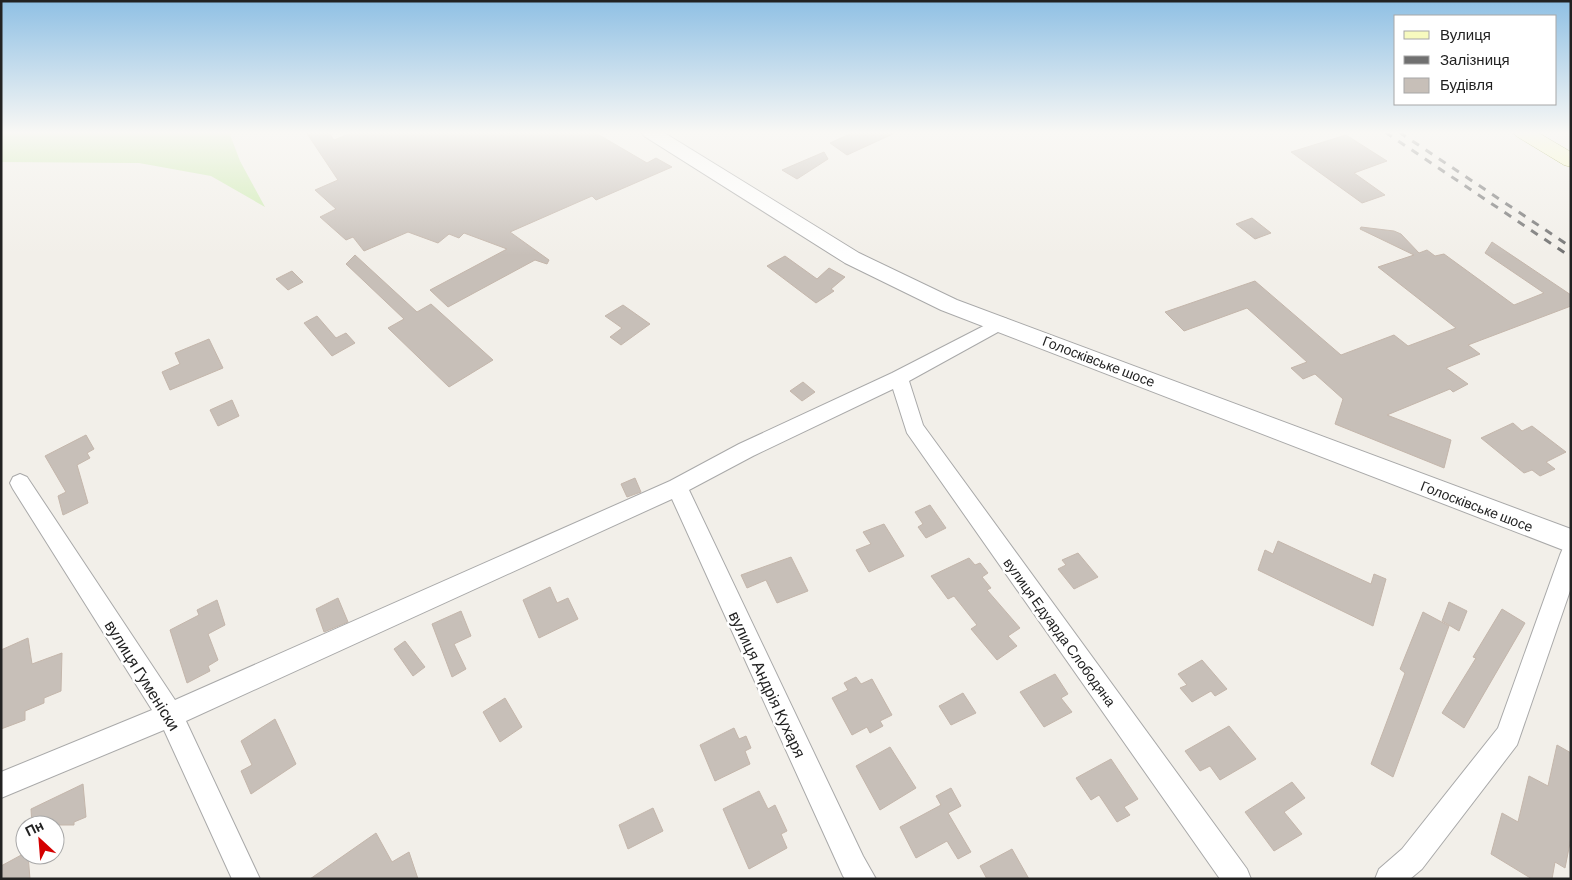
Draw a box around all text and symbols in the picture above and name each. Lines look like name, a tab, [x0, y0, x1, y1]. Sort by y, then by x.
legend	[1394, 15, 1557, 105]
text: Вулиця	[1440, 25, 1491, 43]
text: Залізниця	[1440, 50, 1510, 68]
text: Будівля	[1440, 75, 1493, 93]
street label: Голосківське шосе	[1041, 332, 1158, 390]
street label: Голосківське шосе	[1419, 477, 1536, 535]
street label: вулиця Едуарда Слободяна	[1000, 554, 1120, 710]
street label: вулиця Андрія Кухаря	[726, 608, 810, 760]
street label: вулиця Гуменіски	[101, 616, 185, 734]
north arrow	[15, 815, 65, 865]
text: Пн	[22, 816, 46, 840]

